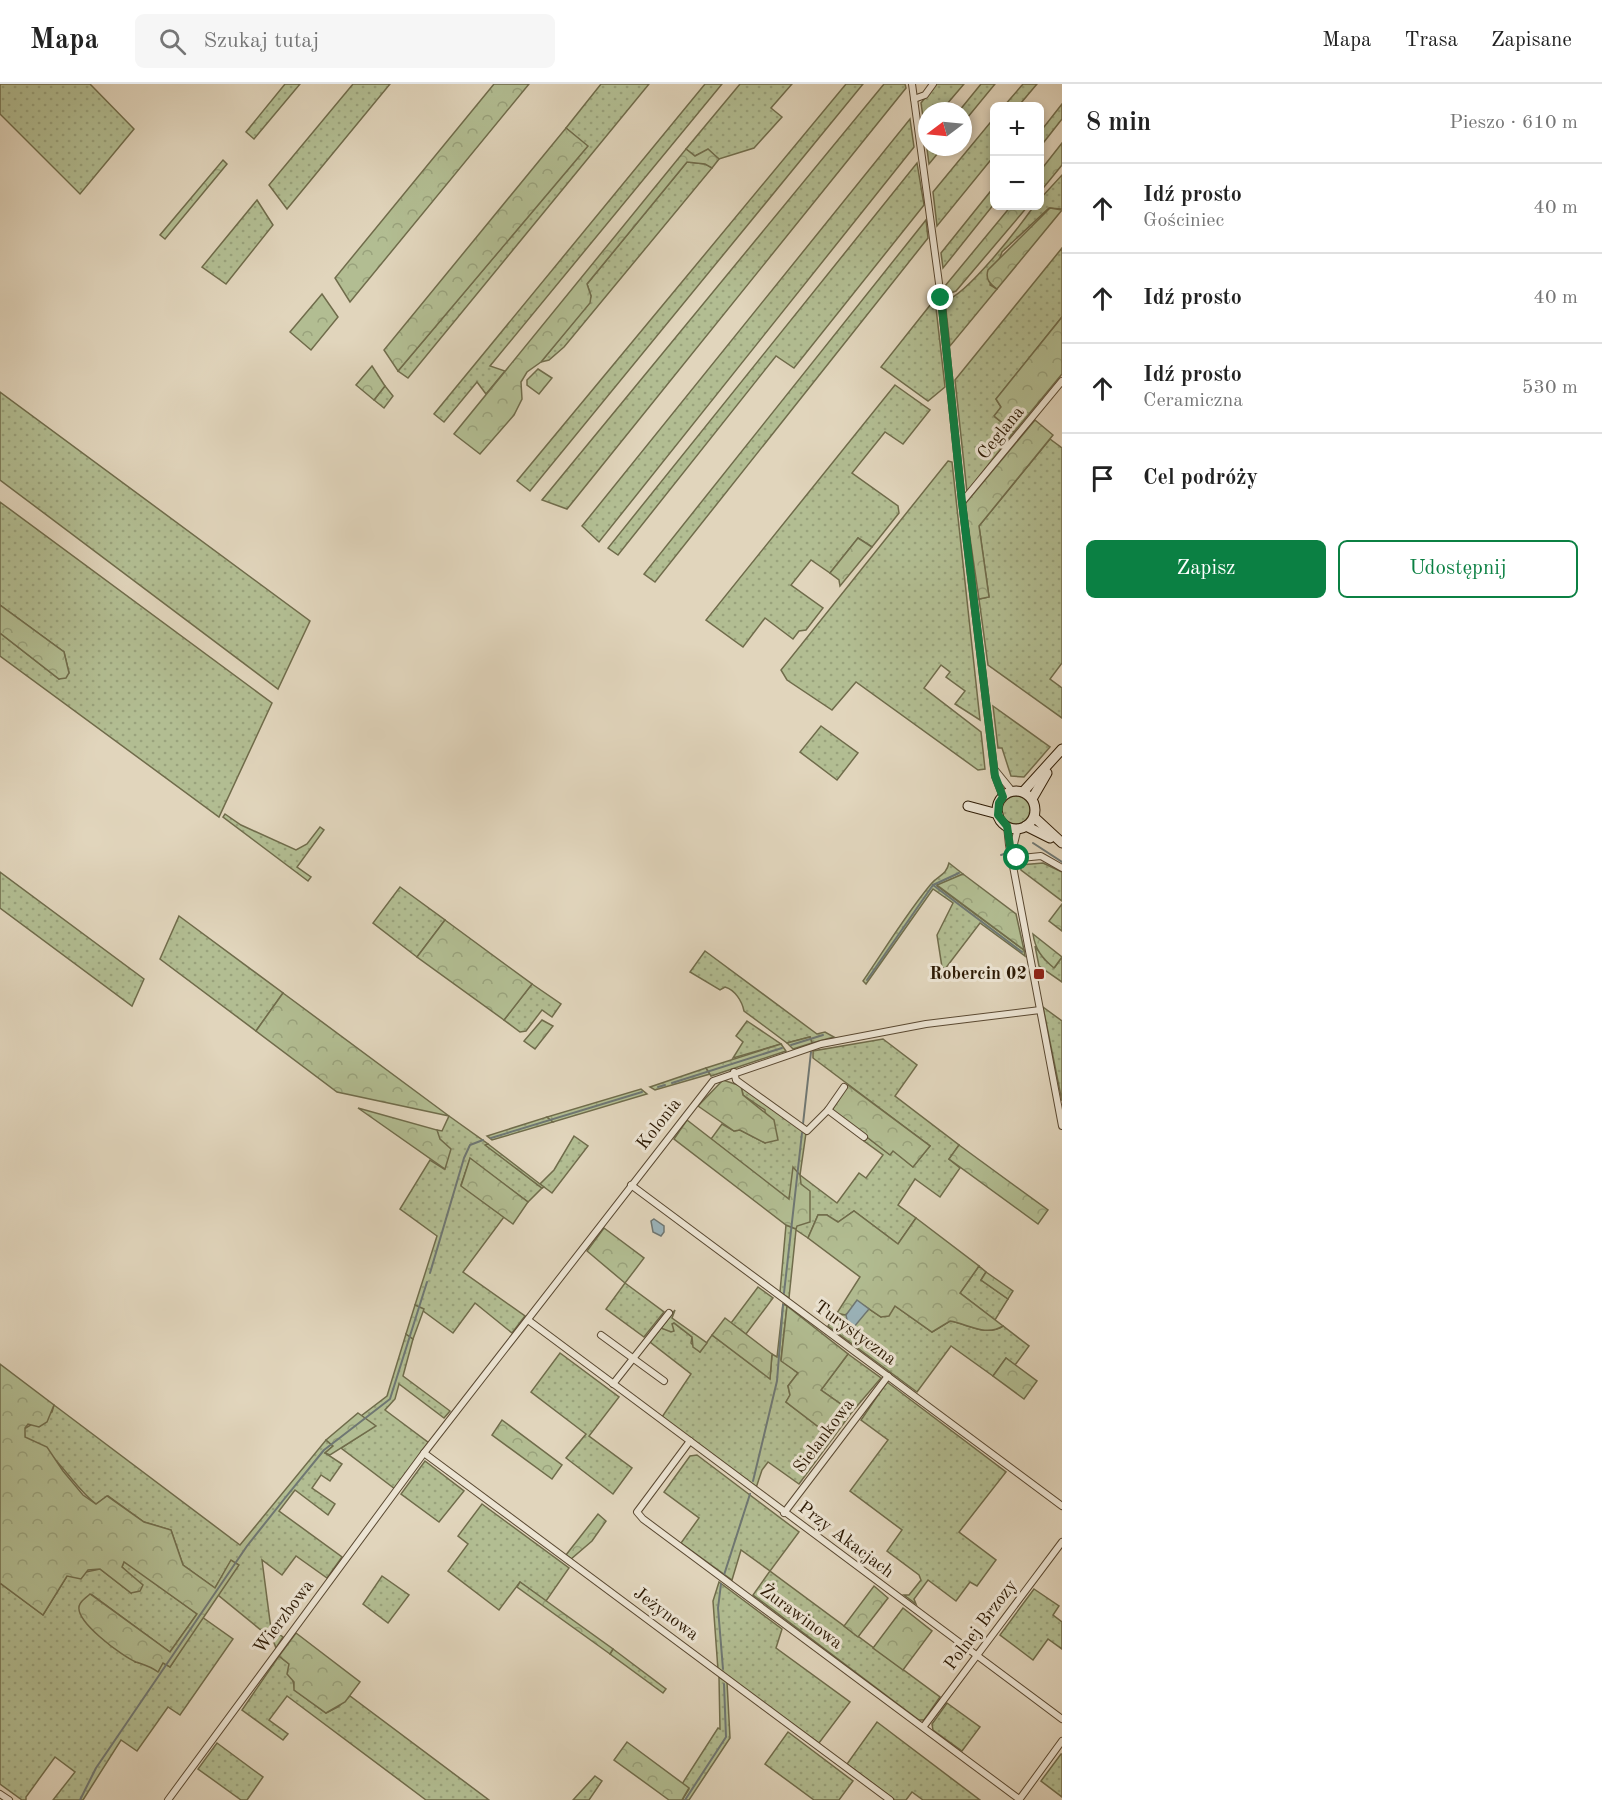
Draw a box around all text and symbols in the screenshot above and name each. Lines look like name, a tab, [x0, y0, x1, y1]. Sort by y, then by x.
search box	[135, 14, 555, 68]
icon: search	[156, 25, 189, 58]
text: Mapa	[30, 27, 99, 55]
text: Szukaj tutaj	[204, 30, 319, 52]
text: Mapa	[1322, 30, 1371, 51]
text: Trasa	[1404, 30, 1458, 51]
text: Zapisane	[1491, 30, 1572, 51]
north arrow	[918, 102, 972, 156]
map controls	[990, 102, 1044, 210]
button: +	[990, 102, 1044, 156]
text: 8 min	[1086, 110, 1151, 136]
text: Pieszo · 610 m	[1449, 113, 1578, 133]
button: −	[990, 156, 1044, 210]
text: Idź prosto	[1143, 184, 1242, 206]
icon: ahead	[1086, 192, 1119, 225]
text: 40 m	[1533, 198, 1578, 218]
text: Gościniec	[1143, 211, 1224, 231]
icon: ahead	[1086, 282, 1119, 315]
route end	[927, 284, 953, 310]
text: Idź prosto	[1143, 287, 1242, 309]
text: 40 m	[1533, 288, 1578, 308]
text: Idź prosto	[1143, 364, 1242, 386]
icon: ahead	[1086, 372, 1119, 405]
text: 530 m	[1522, 378, 1578, 398]
text: Ceramiczna	[1143, 391, 1243, 411]
street label: Ceglana	[974, 403, 1028, 463]
icon: arrive	[1086, 462, 1119, 495]
text: Cel podróży	[1143, 467, 1258, 489]
button: Zapisz	[1086, 540, 1326, 598]
button: Udostępnij	[1338, 540, 1578, 598]
route start	[1003, 844, 1029, 870]
place label: Robercin 02	[929, 965, 1027, 983]
marker: Robercin 02	[1032, 967, 1046, 981]
street label: Kolonia	[634, 1095, 685, 1153]
street label: Turystyczna	[811, 1297, 899, 1369]
street label: Sielankowa	[790, 1395, 858, 1477]
street label: Przy Akacjach	[795, 1498, 897, 1582]
street label: Polnej Brzozy	[941, 1576, 1021, 1674]
street label: Wierzbowa	[251, 1577, 317, 1657]
street label: Żurawinowa	[757, 1579, 847, 1653]
street label: Jeżynowa	[630, 1584, 702, 1644]

